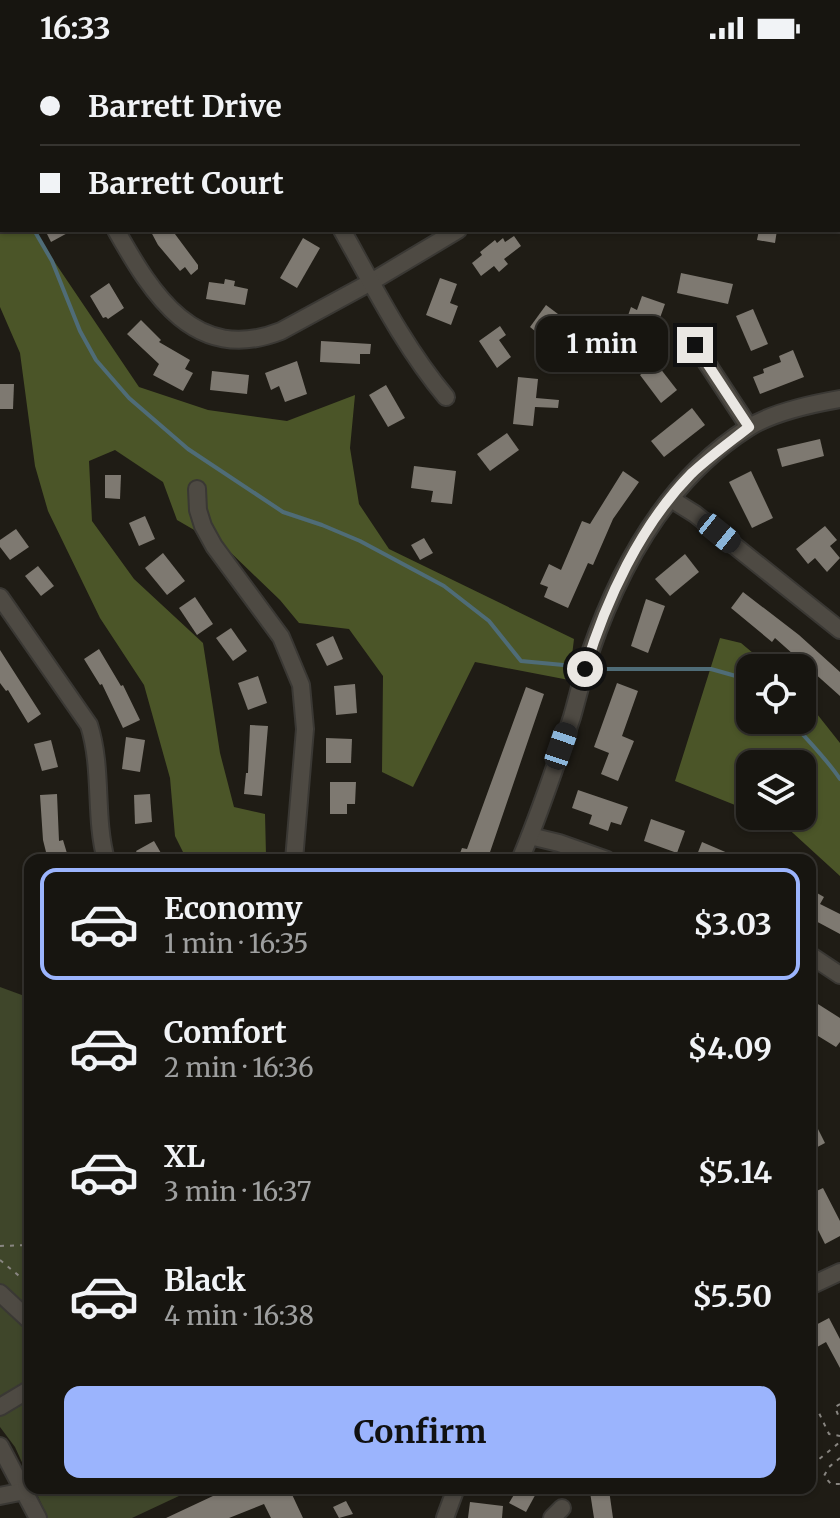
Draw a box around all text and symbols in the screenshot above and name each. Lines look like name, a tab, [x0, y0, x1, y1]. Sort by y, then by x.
text: 16:33	[40, 9, 111, 47]
text: Barrett Drive	[88, 87, 282, 125]
text: Barrett Court	[88, 164, 284, 202]
callout: 1 min	[535, 317, 667, 373]
text: 1 min	[567, 327, 637, 360]
route end	[677, 327, 713, 363]
car	[693, 509, 745, 557]
route start	[567, 651, 603, 687]
map controls	[736, 654, 816, 830]
button: locate	[736, 654, 816, 734]
car	[542, 719, 580, 773]
button: layers	[736, 750, 816, 830]
icon: car	[68, 888, 140, 960]
text: Economy	[164, 889, 302, 927]
text: $3.03	[693, 905, 772, 943]
text: 1 min · 16:35	[164, 927, 308, 960]
icon: car	[68, 1012, 140, 1084]
text: Comfort	[164, 1013, 287, 1051]
text: $4.09	[687, 1029, 772, 1067]
text: 2 min · 16:36	[164, 1051, 314, 1084]
icon: car	[68, 1136, 140, 1208]
text: XL	[164, 1137, 205, 1175]
text: $5.14	[698, 1153, 772, 1191]
text: 3 min · 16:37	[164, 1175, 312, 1208]
icon: car	[68, 1260, 140, 1332]
text: Black	[164, 1261, 246, 1299]
text: $5.50	[692, 1277, 772, 1315]
text: 4 min · 16:38	[164, 1299, 314, 1332]
button: Confirm	[64, 1386, 776, 1478]

